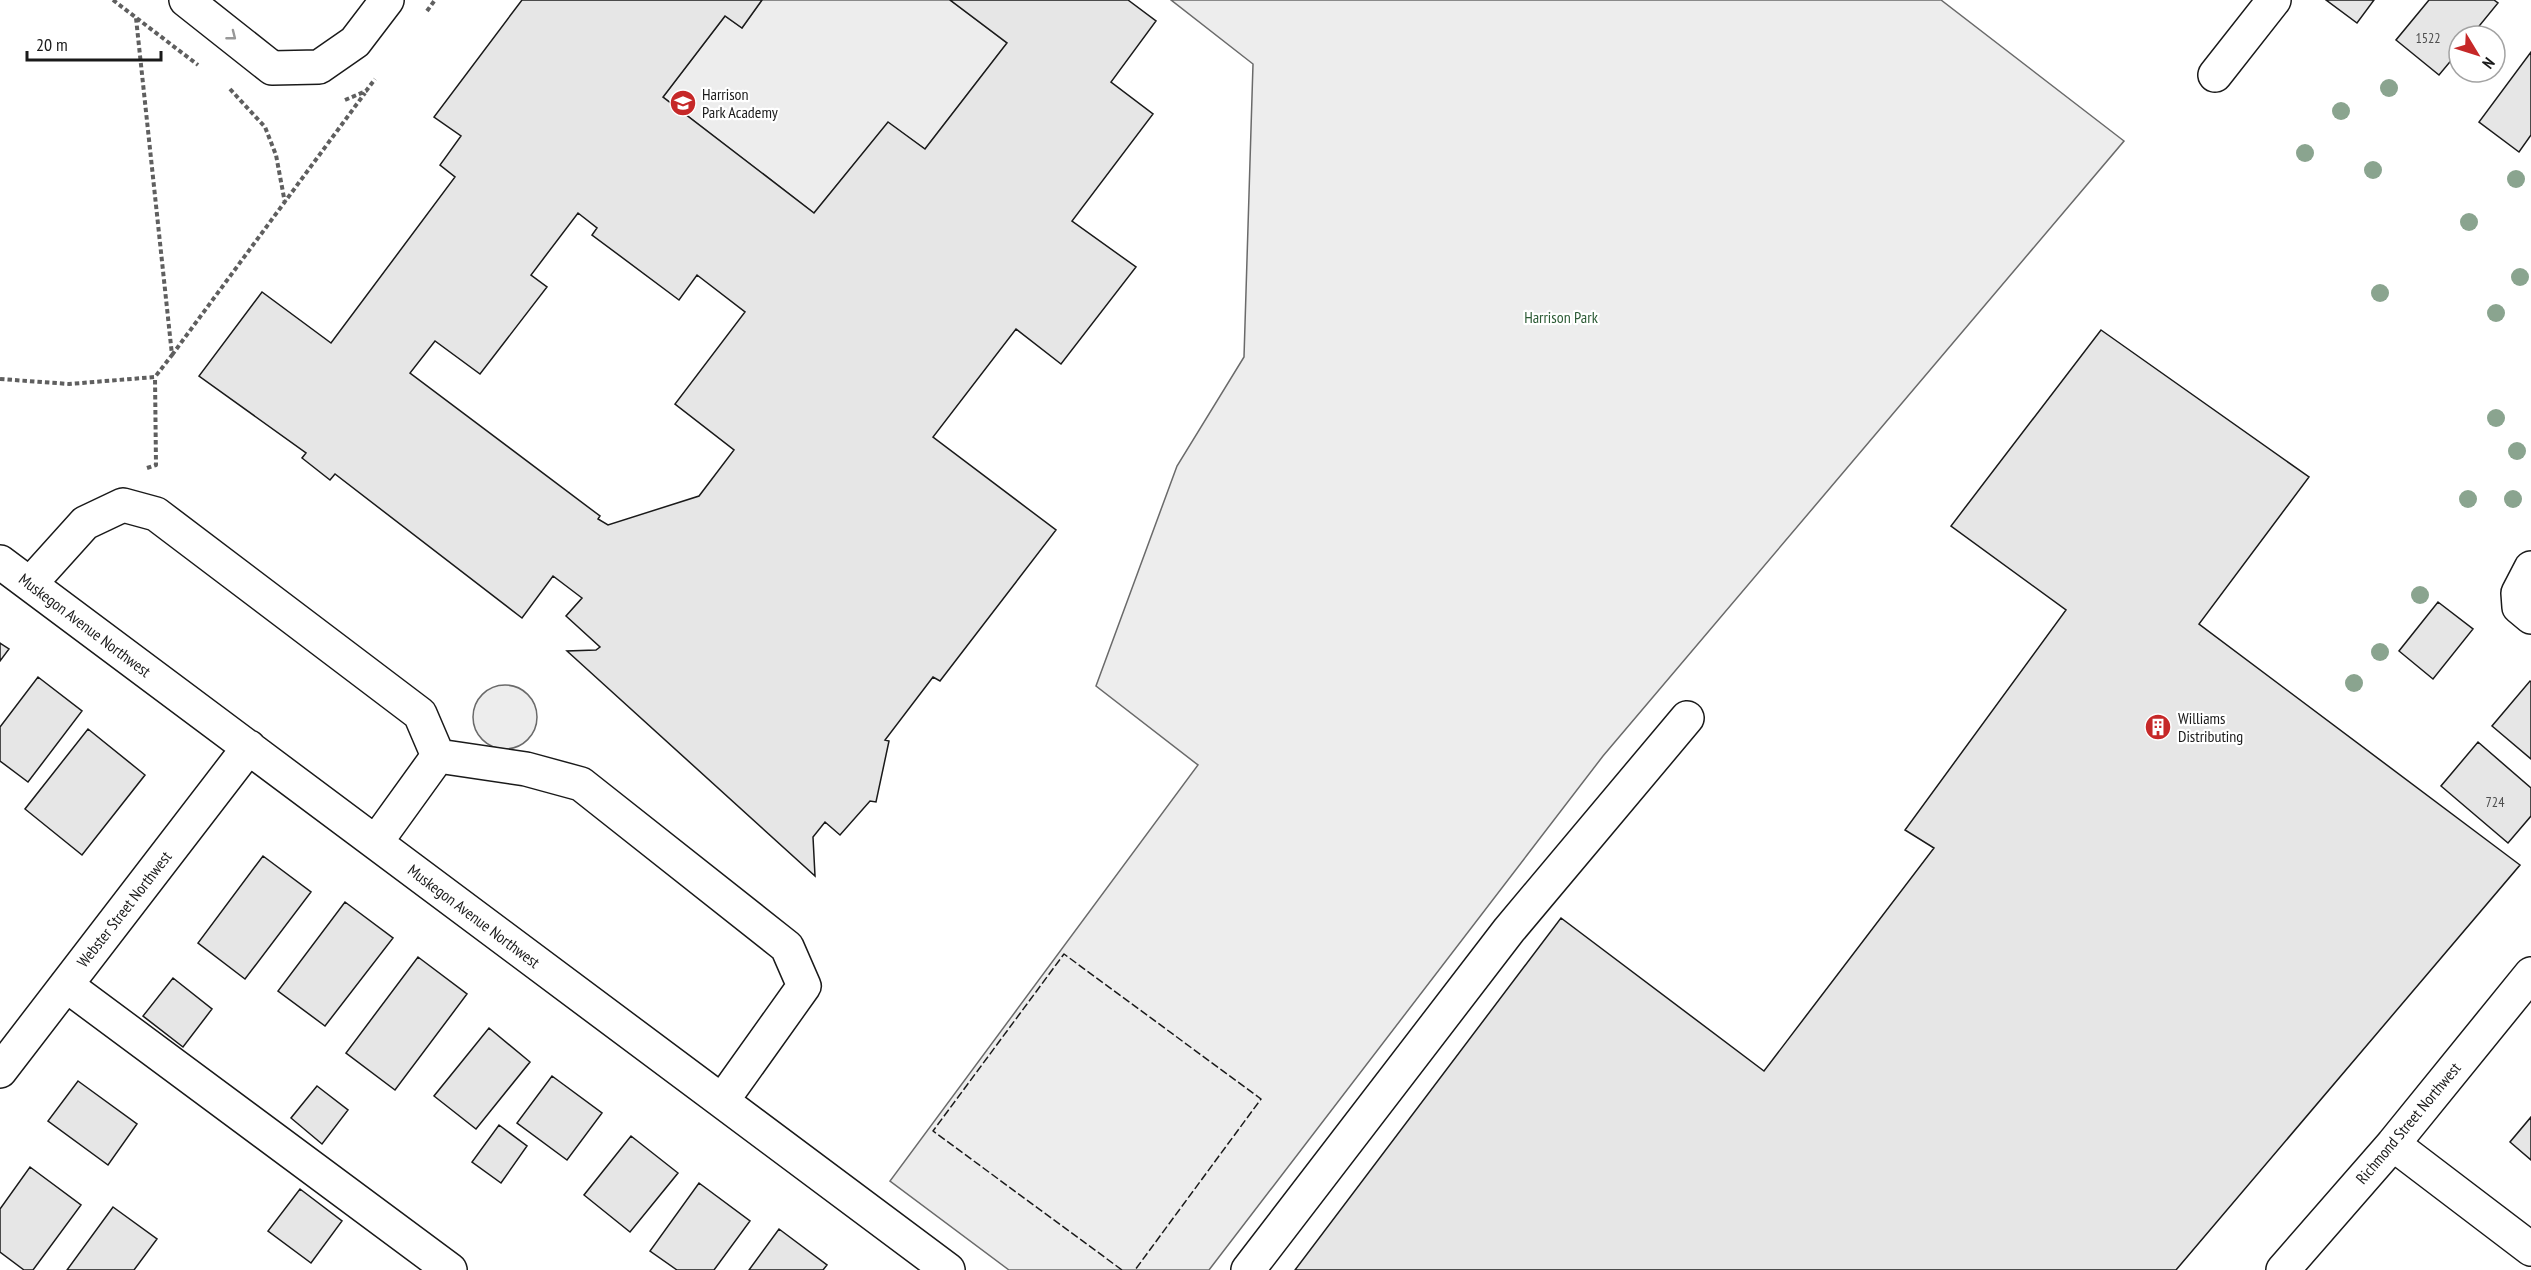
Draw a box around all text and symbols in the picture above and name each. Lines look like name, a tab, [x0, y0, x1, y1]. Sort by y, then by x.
scale bar	[27, 24, 160, 62]
north arrow	[2447, 24, 2507, 84]
one-way arrow	[225, 29, 236, 40]
house number: 1522	[2415, 29, 2441, 47]
text: 20 m	[36, 33, 68, 56]
text: N	[2478, 54, 2499, 73]
place label: Harrison Park Academy	[702, 84, 778, 122]
school or university icon: Harrison Park Academy	[668, 88, 698, 118]
park label: Harrison Park	[1524, 307, 1599, 327]
street label: Muskegon Avenue Northwest	[15, 569, 155, 682]
place label: Williams Distributing	[2178, 708, 2243, 746]
building icon: Williams Distributing	[2143, 712, 2173, 742]
house number: 724	[2486, 793, 2505, 811]
street label: Webster Street Northwest	[72, 847, 176, 971]
street label: Muskegon Avenue Northwest	[404, 860, 544, 973]
street label: Richmond Street Northwest	[2351, 1058, 2465, 1188]

